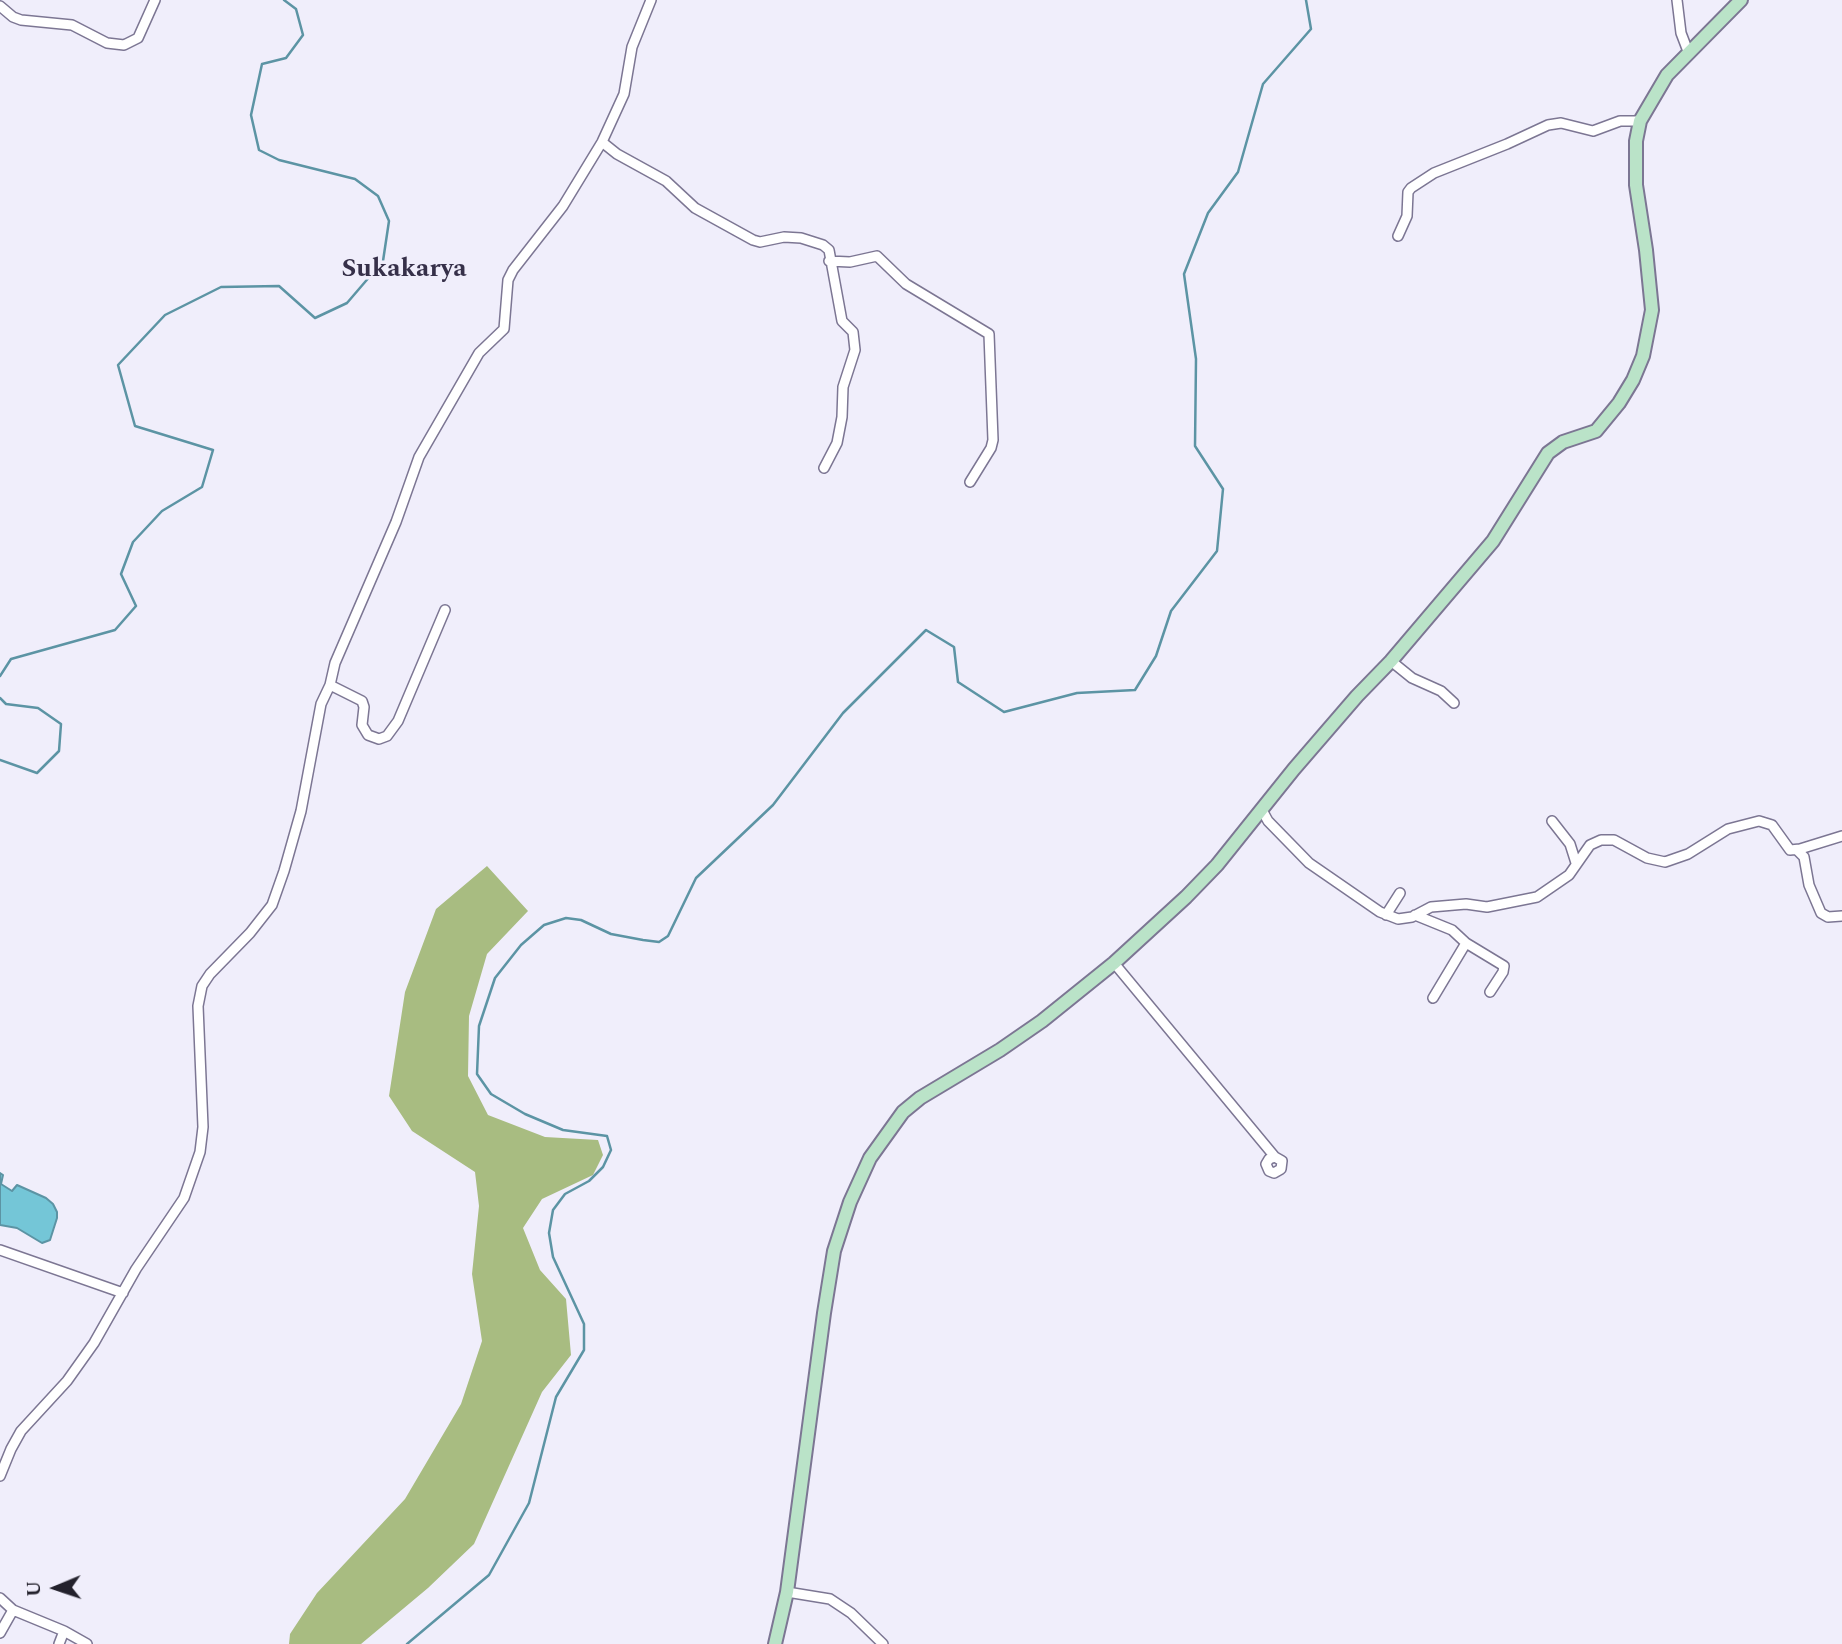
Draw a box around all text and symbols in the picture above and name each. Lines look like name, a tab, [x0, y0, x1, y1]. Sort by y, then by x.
district label: Sukakarya	[341, 255, 467, 287]
north arrow	[21, 1553, 91, 1623]
text: U	[20, 1580, 49, 1597]

